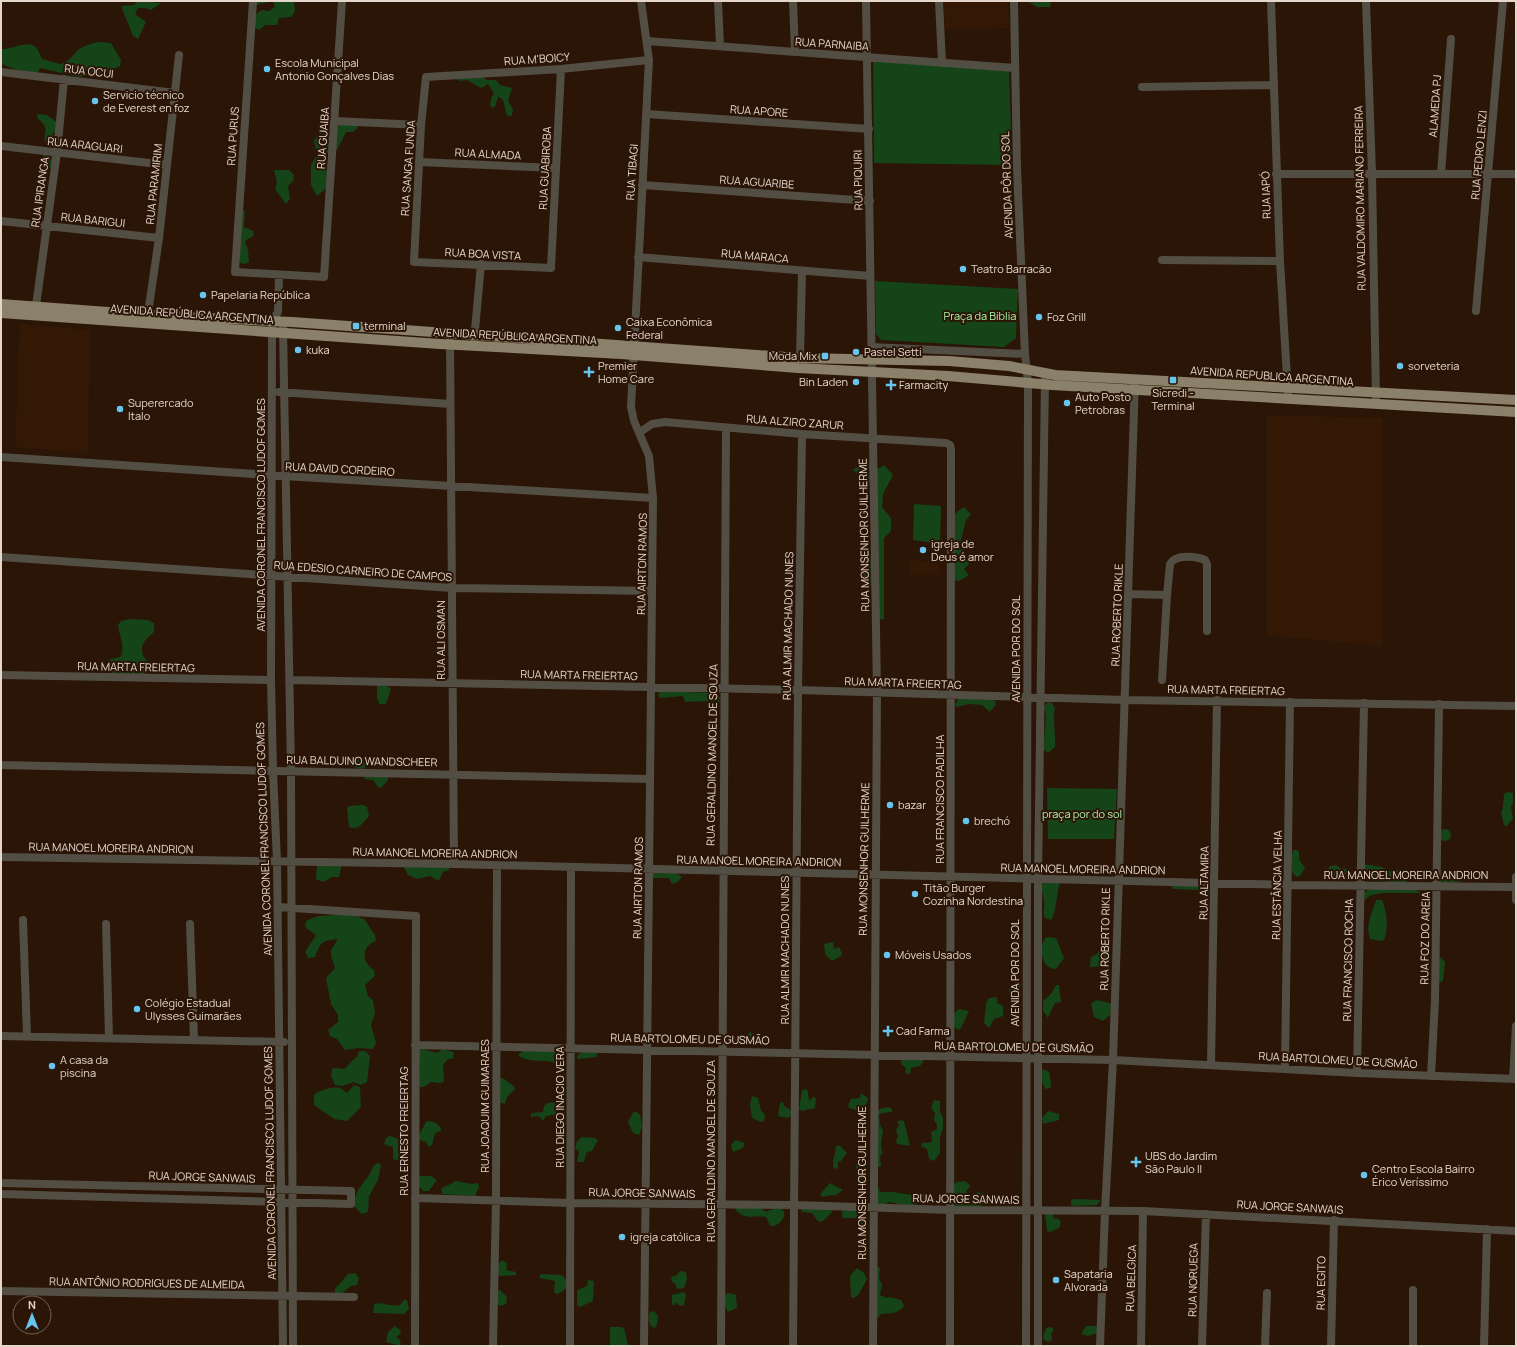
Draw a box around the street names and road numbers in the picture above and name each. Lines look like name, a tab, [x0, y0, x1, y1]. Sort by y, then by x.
street label: RUA PARNAIBA	[794, 33, 870, 54]
street label: RUA M'BOICY	[504, 49, 571, 68]
street label: RUA OCUI	[64, 60, 115, 81]
street label: ALAMEDA PJ	[1425, 74, 1444, 138]
street label: RUA APORE	[729, 101, 789, 120]
street label: RUA VALDOMIRO MARIANO FERREIRA	[1350, 105, 1369, 291]
street label: RUA PURUS	[223, 106, 242, 166]
street label: RUA GUAIBA	[313, 107, 332, 169]
street label: RUA PEDRO LENZI	[1467, 110, 1490, 200]
street label: RUA SANGA FUNDA	[397, 119, 418, 217]
street label: RUA GUABIROBA	[535, 126, 554, 210]
street label: AVENIDA PÔR DO SOL	[997, 131, 1016, 239]
street label: RUA ARAGUARI	[47, 133, 124, 156]
street label: RUA PARAMIRIM	[142, 143, 165, 225]
street label: RUA TIBAGI	[622, 143, 641, 201]
street label: RUA ALMADA	[454, 144, 522, 163]
street label: RUA PIQUIRI	[849, 150, 866, 210]
street label: RUA IPIRANGA	[27, 156, 52, 228]
street label: RUA AGUARIBE	[719, 171, 795, 192]
street label: RUA IAPÓ	[1257, 171, 1274, 219]
street label: RUA BARIGUI	[60, 209, 126, 230]
street label: RUA BOA VISTA	[444, 244, 522, 263]
street label: RUA MARACA	[721, 245, 790, 266]
street label: AVENIDA REPÚBLICA ARGENTINA	[110, 300, 274, 327]
street label: AVENIDA REPÚBLICA ARGENTINA	[433, 324, 597, 347]
street label: AVENIDA REPUBLICA ARGENTINA	[1190, 362, 1354, 389]
street label: AVENIDA CORONEL FRANCISCO LUDOF GOMES	[253, 398, 268, 632]
street label: RUA ALZIRO ZARUR	[746, 411, 844, 432]
street label: RUA DAVID CORDEIRO	[285, 458, 395, 479]
street label: RUA MONSENHOR GUILHERME	[855, 458, 872, 612]
street label: RUA AIRTON RAMOS	[633, 513, 650, 615]
street label: RUA ALMIR MACHADO NUNES	[779, 551, 796, 700]
street label: RUA EDESIO CARNEIRO DE CAMPOS	[273, 557, 453, 584]
street label: RUA ROBERTO RIKLE	[1107, 563, 1126, 667]
street label: AVENIDA POR DO SOL	[1008, 595, 1023, 703]
street label: RUA ALI OSMAN	[433, 600, 448, 680]
street label: RUA MARTA FREIERTAG	[77, 658, 195, 675]
street label: RUA GERALDINO MANOEL DE SOUZA	[702, 664, 721, 846]
street label: RUA MARTA FREIERTAG	[520, 666, 638, 683]
street label: RUA MARTA FREIERTAG	[844, 673, 962, 692]
street label: RUA MARTA FREIERTAG	[1167, 681, 1285, 698]
street label: AVENIDA CORONEL FRANCISCO LUDOF GOMES	[252, 722, 275, 956]
street label: RUA FRANCISCO PADILHA	[932, 735, 947, 863]
street label: RUA BALDUINO WANDSCHEER	[286, 752, 438, 769]
street label: RUA MONSENHOR GUILHERME	[855, 782, 872, 936]
street label: RUA ESTÂNCIA VELHA	[1268, 830, 1285, 940]
street label: RUA AIRTON RAMOS	[629, 837, 646, 939]
street label: RUA MANOEL MOREIRA ANDRION	[29, 839, 193, 856]
street label: RUA MANOEL MOREIRA ANDRION	[353, 844, 517, 861]
street label: RUA ALTAMIRA	[1195, 846, 1212, 920]
street label: RUA MANOEL MOREIRA ANDRION	[677, 852, 841, 869]
street label: RUA MANOEL MOREIRA ANDRION	[1001, 860, 1165, 877]
street label: RUA MANOEL MOREIRA ANDRION	[1324, 867, 1488, 882]
street label: RUA ALMIR MACHADO NUNES	[777, 876, 792, 1024]
street label: RUA ROBERTO RIKLE	[1096, 887, 1113, 991]
street label: RUA FOZ DO AREIA	[1416, 891, 1433, 985]
street label: RUA FRANCISCO ROCHA	[1339, 898, 1356, 1022]
street label: AVENIDA POR DO SOL	[1007, 919, 1022, 1027]
street label: RUA BARTOLOMEU DE GUSMÃO	[610, 1030, 770, 1047]
street label: RUA BARTOLOMEU DE GUSMÃO	[934, 1038, 1094, 1055]
street label: RUA JOAQUIM GUIMARAES	[477, 1039, 492, 1173]
street label: AVENIDA CORONEL FRANCISCO LUDOF GOMES	[260, 1046, 279, 1280]
street label: RUA DIEGO INACIO VERA	[552, 1046, 567, 1168]
street label: RUA BARTOLOMEU DE GUSMÃO	[1258, 1048, 1418, 1071]
street label: RUA GERALDINO MANOEL DE SOUZA	[703, 1060, 718, 1242]
street label: RUA ERNESTO FREIERTAG	[396, 1066, 411, 1196]
street label: RUA MONSENHOR GUILHERME	[854, 1106, 869, 1260]
street label: RUA JORGE SANWAIS	[148, 1167, 256, 1186]
street label: RUA JORGE SANWAIS	[588, 1184, 696, 1201]
street label: RUA JORGE SANWAIS	[912, 1190, 1020, 1207]
street label: RUA JORGE SANWAIS	[1236, 1196, 1344, 1217]
street label: RUA NORUEGA	[1184, 1243, 1201, 1317]
street label: RUA BELGICA	[1122, 1244, 1139, 1312]
street label: RUA EGITO	[1313, 1256, 1328, 1310]
street label: RUA ANTÔNIO RODRIGUES DE ALMEIDA	[49, 1273, 245, 1292]

